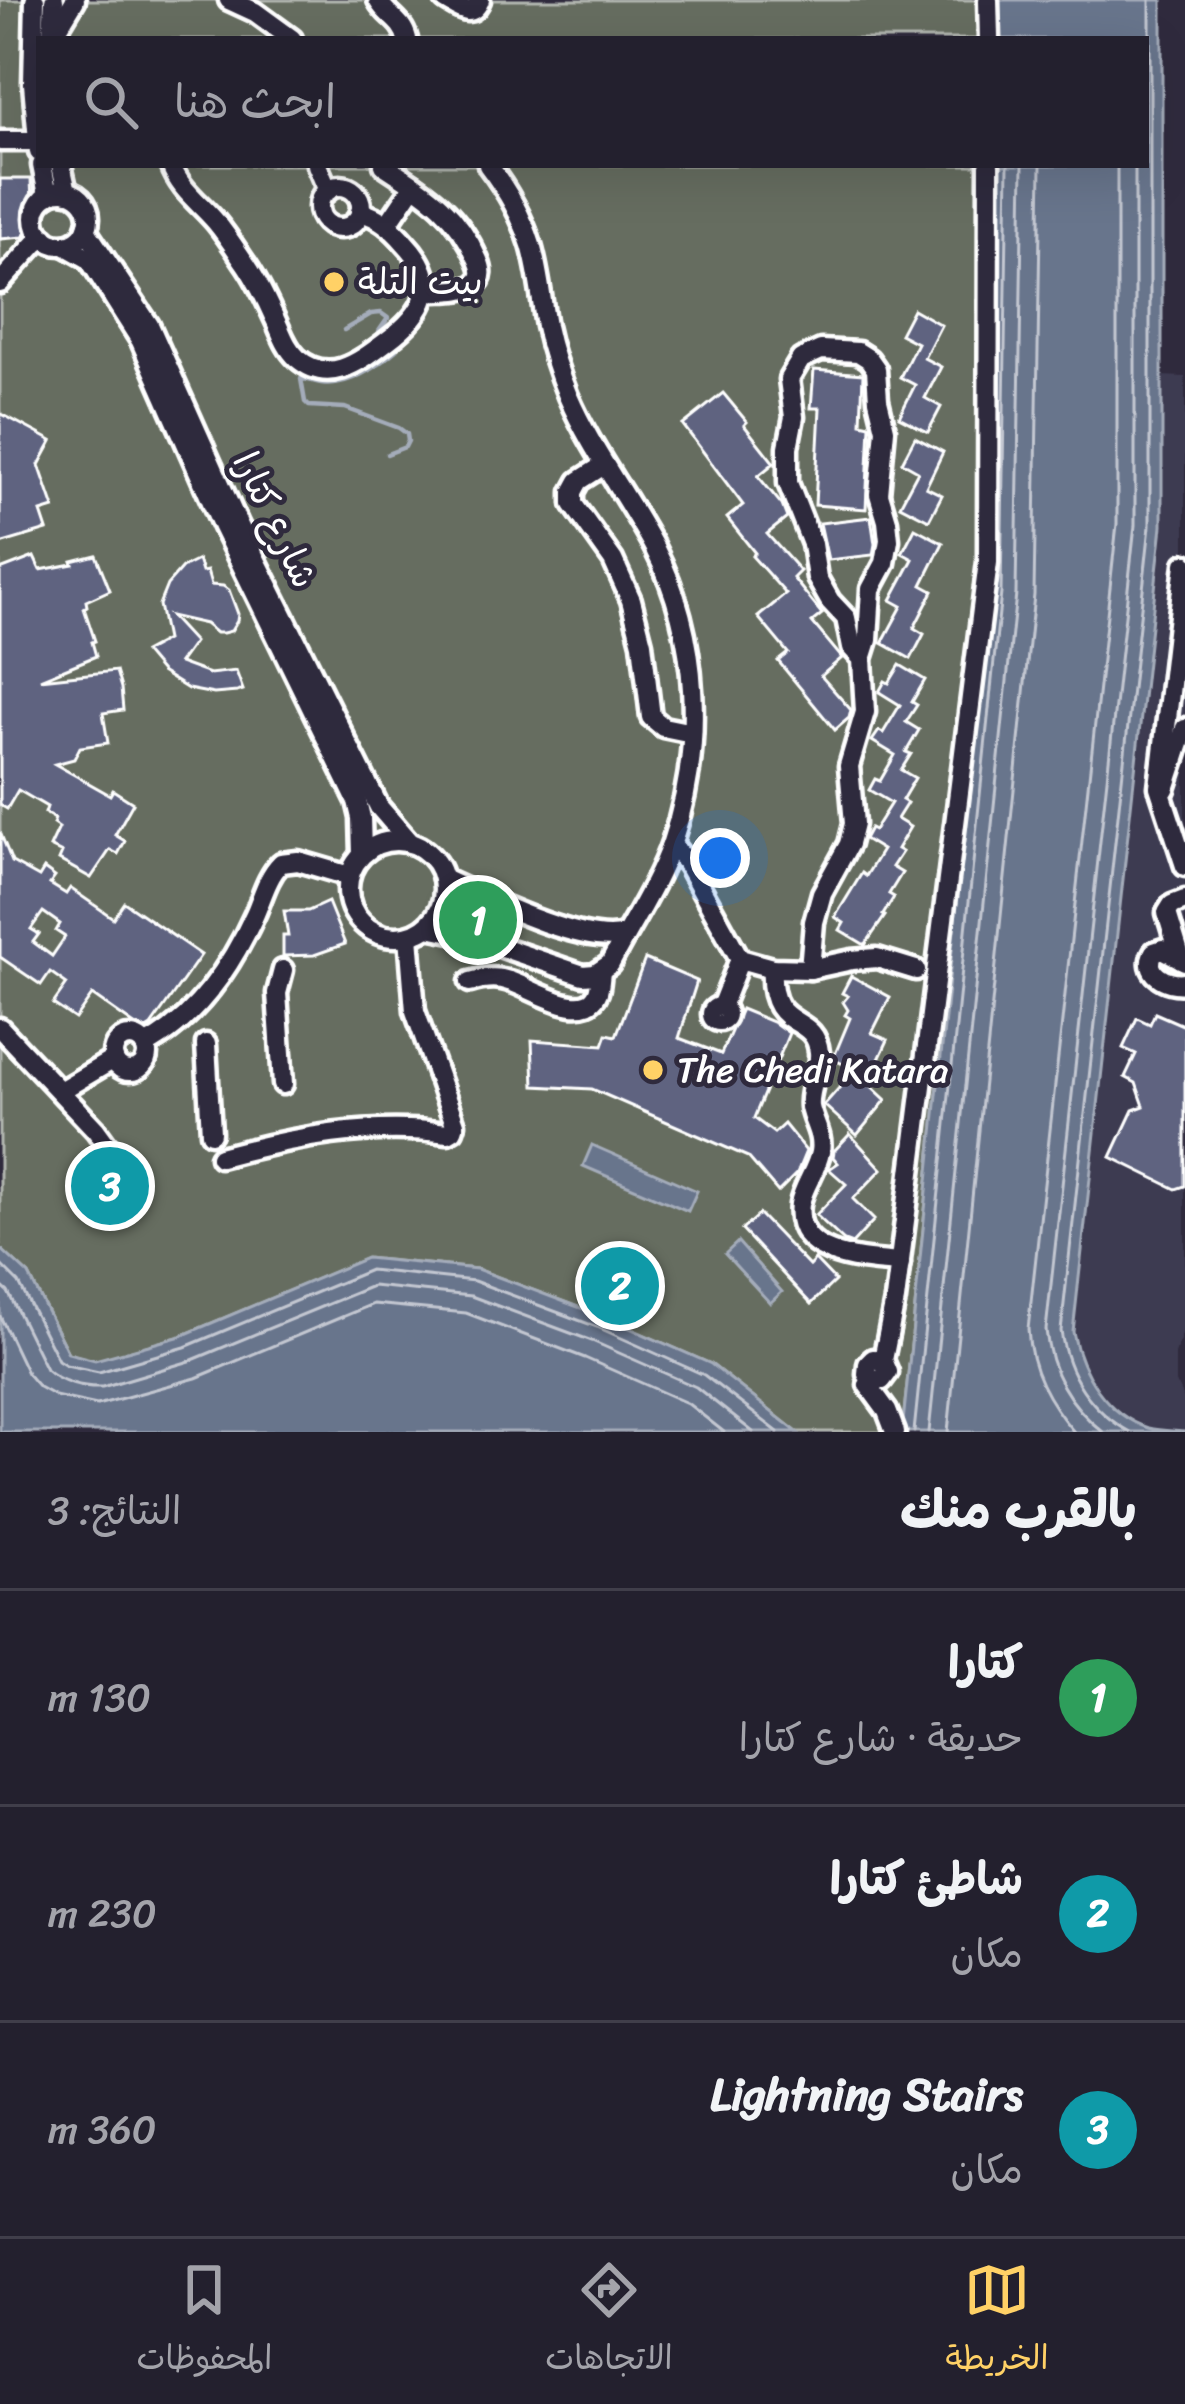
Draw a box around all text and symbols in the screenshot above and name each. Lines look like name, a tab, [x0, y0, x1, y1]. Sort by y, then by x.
search box	[36, 36, 1149, 168]
text: ابحث هنا	[174, 62, 336, 142]
icon: search	[78, 69, 144, 135]
place label: بيت التلة	[358, 250, 483, 314]
marker: بيت التلة	[321, 269, 347, 295]
street label: شارع كتارا	[214, 440, 336, 600]
your location	[690, 828, 750, 888]
pin: 1	[439, 875, 517, 965]
place label: The Chedi Katara	[677, 1038, 948, 1102]
marker: The Chedi Katara	[640, 1057, 666, 1083]
pin: 3	[71, 1141, 149, 1231]
pin: 2	[581, 1241, 659, 1331]
text: بالقرب منك	[900, 1465, 1137, 1555]
text: النتائج: 3	[48, 1476, 181, 1545]
text: كتارا	[948, 1623, 1023, 1703]
text: 130 m	[48, 1663, 151, 1732]
text: 1	[1090, 1663, 1106, 1732]
text: حديقة · شارع كتارا	[739, 1703, 1023, 1772]
text: شاطئ كتارا	[830, 1839, 1023, 1919]
text: 230 m	[48, 1879, 157, 1948]
text: 2	[1087, 1879, 1109, 1948]
text: مكان	[951, 1919, 1023, 1988]
text: Lightning Stairs	[710, 2055, 1023, 2135]
text: 360 m	[48, 2095, 156, 2164]
text: 3	[1087, 2095, 1109, 2164]
text: مكان	[951, 2135, 1023, 2204]
tab: المحفوظات	[136, 2257, 272, 2387]
tab: الاتجاهات	[545, 2257, 673, 2387]
tab: الخريطة	[946, 2257, 1049, 2387]

